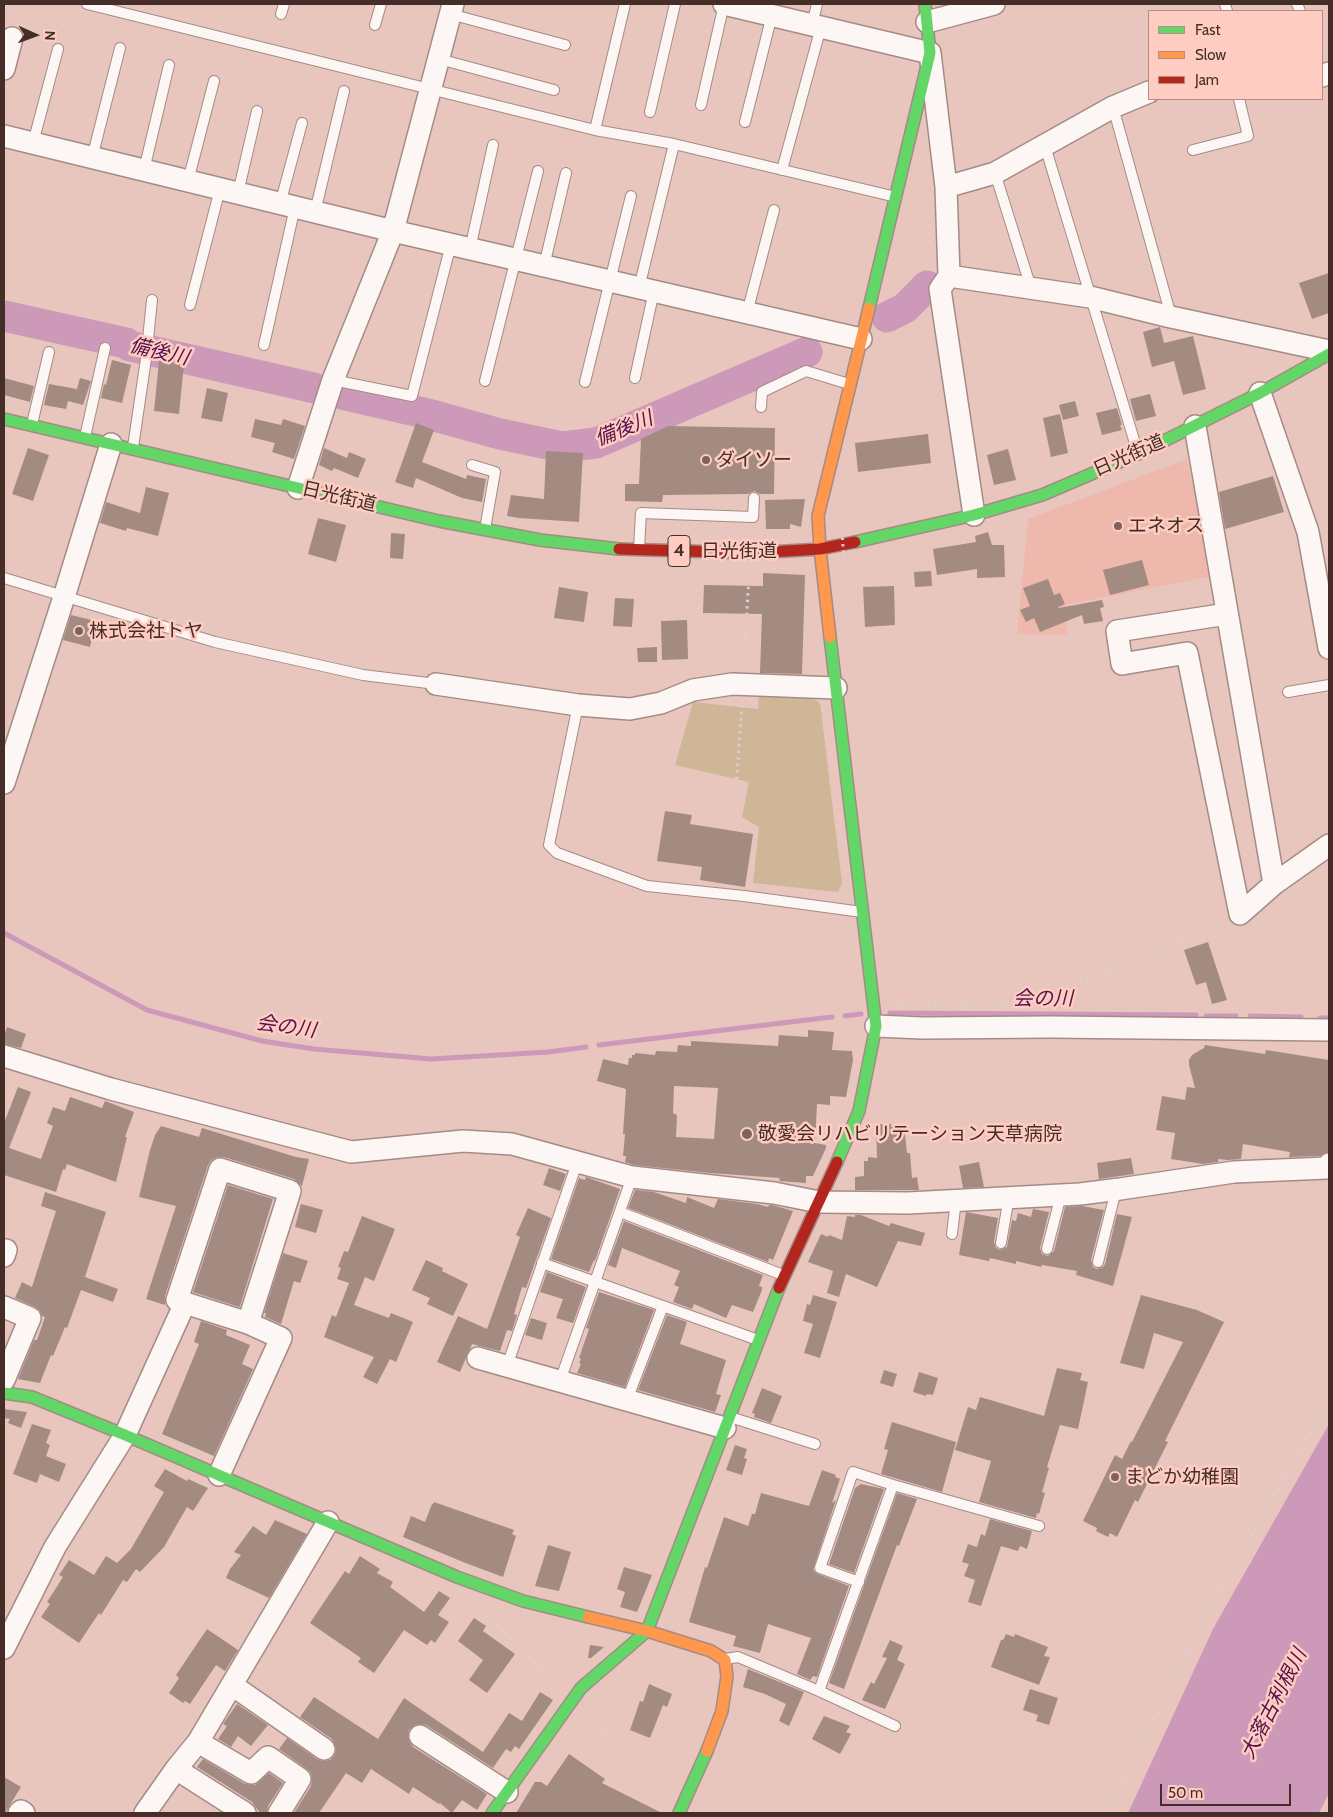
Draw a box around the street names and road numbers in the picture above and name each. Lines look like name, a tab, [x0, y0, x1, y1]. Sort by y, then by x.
street label: 日光街道	[1090, 430, 1168, 482]
street label: 日光街道	[299, 477, 379, 517]
road number: 4	[668, 536, 690, 566]
street label: 日光街道	[701, 540, 777, 562]

